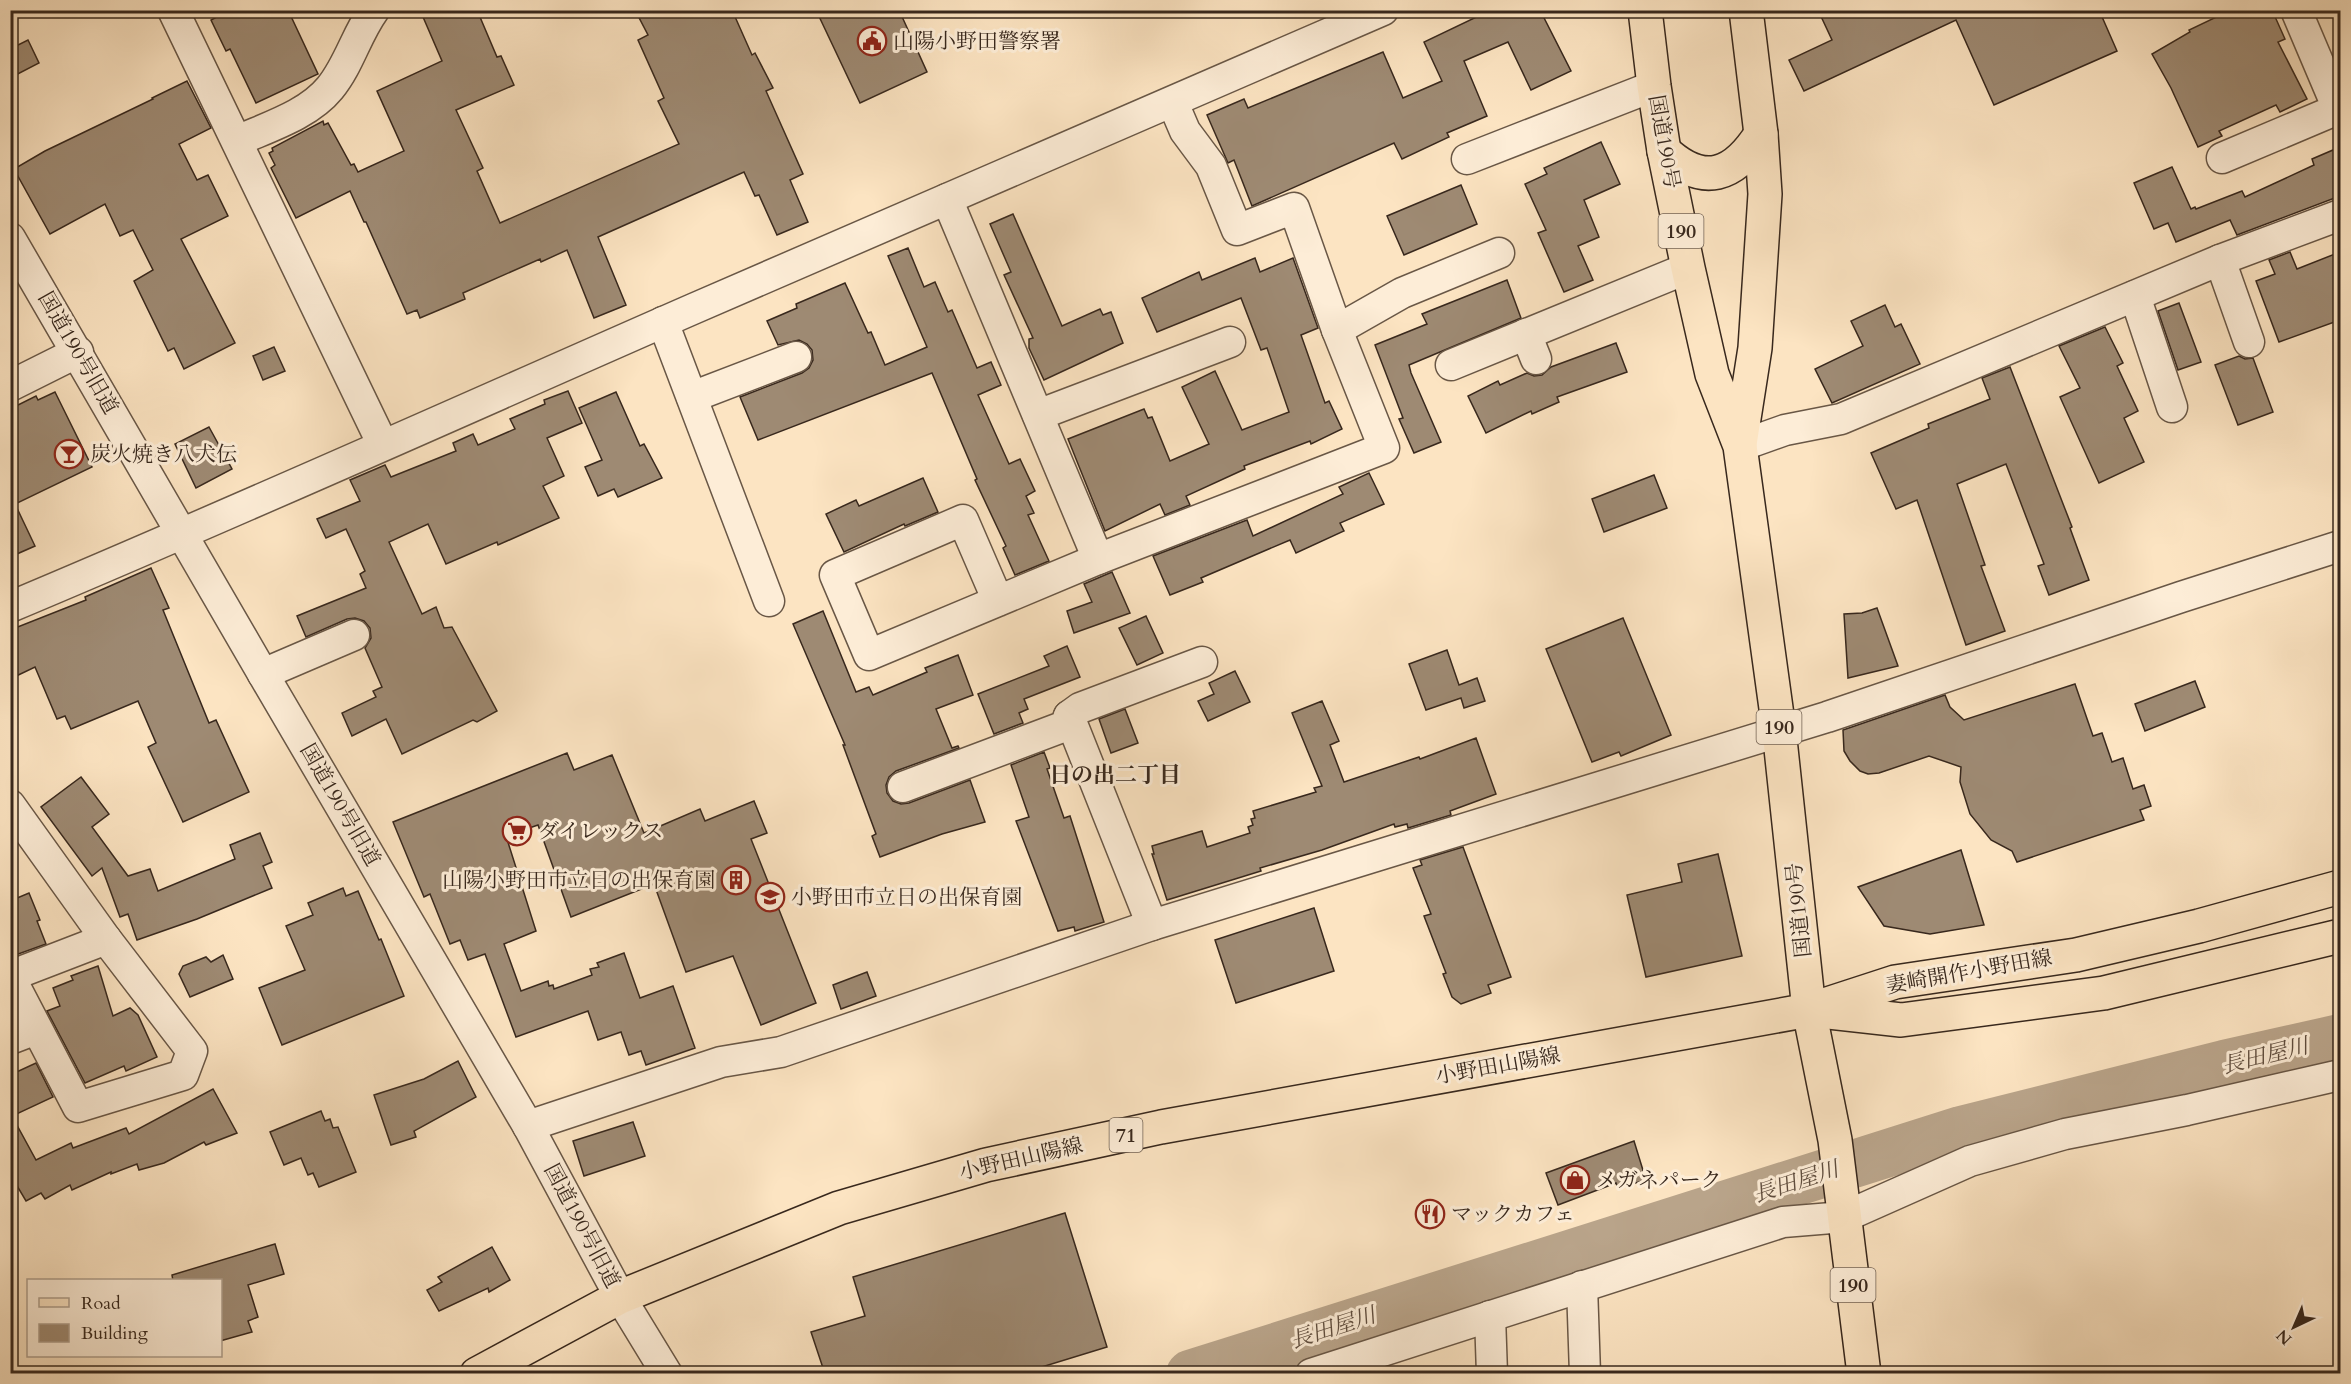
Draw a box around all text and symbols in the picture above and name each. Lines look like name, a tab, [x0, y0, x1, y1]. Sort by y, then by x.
public building icon: 山陽小野田警察署	[856, 25, 888, 57]
place label: 山陽小野田警察署	[893, 27, 1061, 56]
street label: 国道190号	[1641, 93, 1687, 191]
road number: 190	[1658, 214, 1704, 248]
street label: 国道190号旧道	[31, 286, 125, 420]
bar icon: 炭火焼き八犬伝	[53, 438, 85, 470]
place label: 炭火焼き八犬伝	[90, 440, 237, 469]
road number: 190	[1756, 710, 1802, 744]
street label: 国道190号旧道	[293, 738, 387, 872]
district label: 日の出二丁目	[1049, 760, 1181, 790]
supermarket icon: ダイレックス	[501, 815, 533, 847]
place label: ダイレックス	[538, 817, 663, 846]
street label: 国道190号	[1780, 861, 1818, 959]
building icon: 山陽小野田市立日の出保育園	[720, 864, 752, 896]
place label: 山陽小野田市立日の出保育園	[442, 866, 715, 895]
school or university icon: 小野田市立日の出保育園	[754, 881, 786, 913]
place label: 小野田市立日の出保育園	[791, 883, 1022, 912]
street label: 妻崎開作小野田線	[1884, 943, 2054, 1001]
water label: 長田屋川	[2219, 1030, 2313, 1081]
street label: 小野田山陽線	[1433, 1041, 1563, 1091]
road number: 71	[1110, 1118, 1142, 1152]
street label: 小野田山陽線	[956, 1131, 1086, 1187]
water label: 長田屋川	[1750, 1154, 1844, 1210]
street label: 国道190号旧道	[537, 1159, 627, 1293]
shop icon: メガネパーク	[1559, 1164, 1591, 1196]
place label: メガネパーク	[1596, 1166, 1722, 1195]
restaurant icon: マックカフェ	[1414, 1198, 1446, 1230]
place label: マックカフェ	[1451, 1200, 1575, 1229]
road number: 190	[1830, 1268, 1876, 1302]
legend	[27, 1279, 222, 1357]
text: Road	[81, 1291, 121, 1316]
north arrow	[2264, 1297, 2324, 1357]
water label: 長田屋川	[1287, 1300, 1381, 1356]
text: Building	[81, 1321, 149, 1346]
text: N	[2272, 1324, 2297, 1350]

